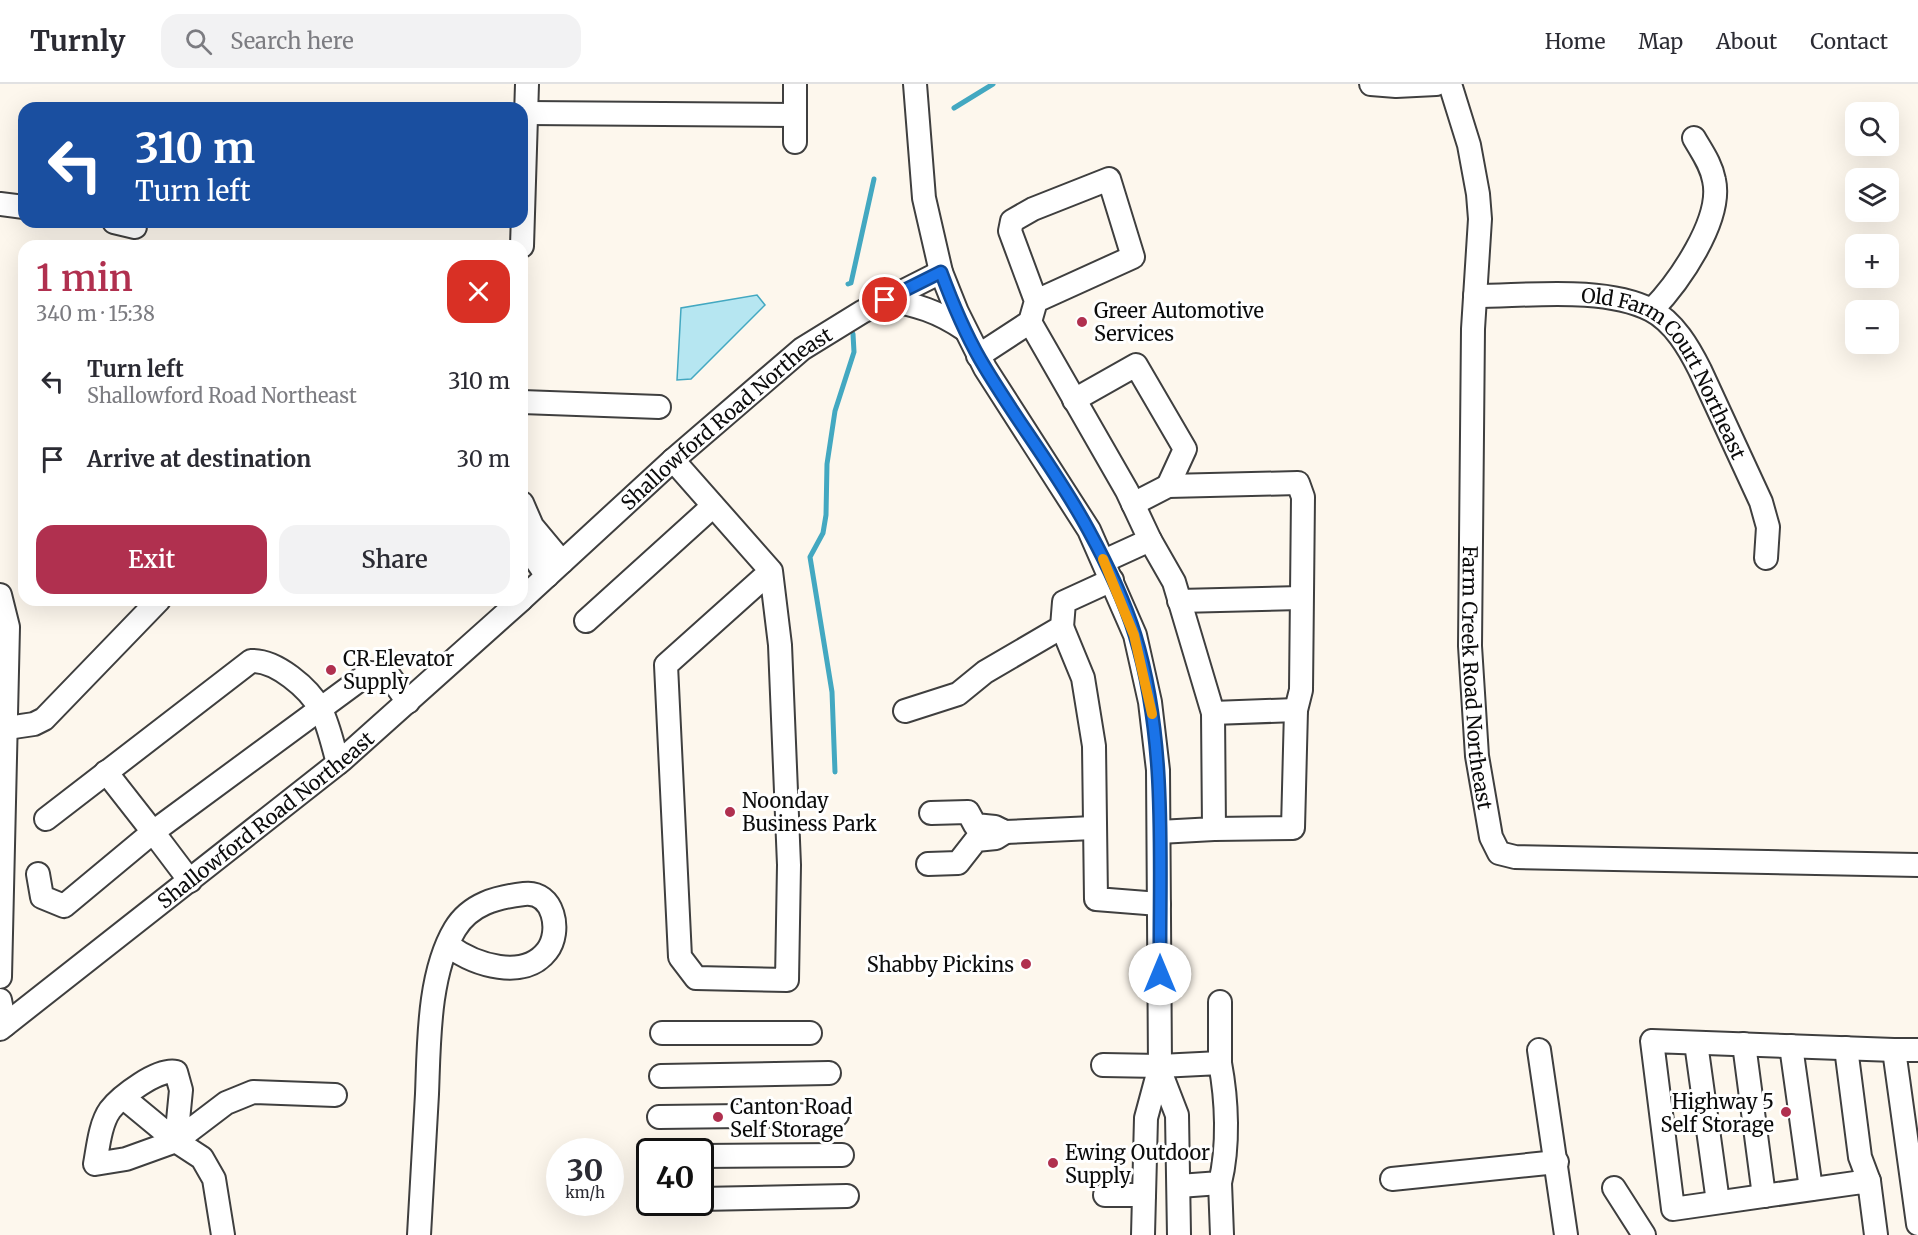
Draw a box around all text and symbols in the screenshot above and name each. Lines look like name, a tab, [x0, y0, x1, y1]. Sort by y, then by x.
search box	[161, 14, 581, 68]
text: Turnly	[30, 23, 125, 59]
icon: search	[182, 25, 215, 58]
text: Search here	[230, 27, 354, 55]
text: Home	[1545, 28, 1605, 55]
text: Map	[1638, 28, 1683, 55]
text: About	[1716, 28, 1777, 55]
text: Contact	[1810, 28, 1888, 55]
map controls	[1845, 102, 1899, 354]
button: search	[1845, 102, 1899, 156]
text: 310 m	[135, 122, 255, 174]
icon: left	[36, 126, 114, 204]
button: layers	[1845, 168, 1899, 222]
text: Turn left	[135, 174, 250, 208]
button: +	[1845, 234, 1899, 288]
text: 1 min	[36, 256, 133, 301]
button: close	[447, 260, 510, 323]
pin	[859, 274, 910, 325]
street label: Old Farm Court Northeast	[1580, 282, 1752, 463]
icon: arrive	[868, 283, 901, 316]
place label: Greer Automotive Services	[1094, 298, 1264, 346]
button: −	[1845, 300, 1899, 354]
text: 340 m · 15:38	[36, 301, 155, 326]
marker: Greer Automotive Services	[1075, 315, 1089, 329]
street label: Shallowford Road Northeast	[615, 321, 836, 515]
text: Turn left	[87, 355, 184, 383]
icon: left	[36, 365, 69, 398]
text: 310 m	[448, 367, 510, 395]
text: Shallowford Road Northeast	[87, 383, 357, 408]
icon: arrive	[36, 443, 69, 476]
text: Arrive at destination	[87, 445, 311, 473]
text: 30 m	[456, 445, 510, 473]
button: Exit	[36, 525, 267, 594]
button: Share	[279, 525, 510, 594]
street label: Farm Creek Road Northeast	[1457, 545, 1499, 812]
place label: CR Elevator Supply	[343, 646, 454, 694]
marker: CR Elevator Supply	[324, 663, 338, 677]
street label: Shallowford Road Northeast	[152, 725, 379, 913]
place label: Noonday Business Park	[742, 788, 877, 836]
marker: Noonday Business Park	[723, 805, 737, 819]
position arrow	[1128, 942, 1192, 1006]
place label: Shabby Pickins	[867, 952, 1014, 977]
marker: Shabby Pickins	[1019, 957, 1033, 971]
place label: Highway 5 Self Storage	[1660, 1089, 1774, 1137]
place label: Canton Road Self Storage	[730, 1094, 852, 1142]
marker: Highway 5 Self Storage	[1779, 1105, 1793, 1119]
marker: Canton Road Self Storage	[711, 1110, 725, 1124]
speed limit sign: 40	[636, 1138, 714, 1216]
place label: Ewing Outdoor Supply	[1065, 1140, 1210, 1188]
text: 30	[567, 1151, 603, 1189]
marker: Ewing Outdoor Supply	[1046, 1156, 1060, 1170]
text: km/h	[565, 1183, 605, 1202]

